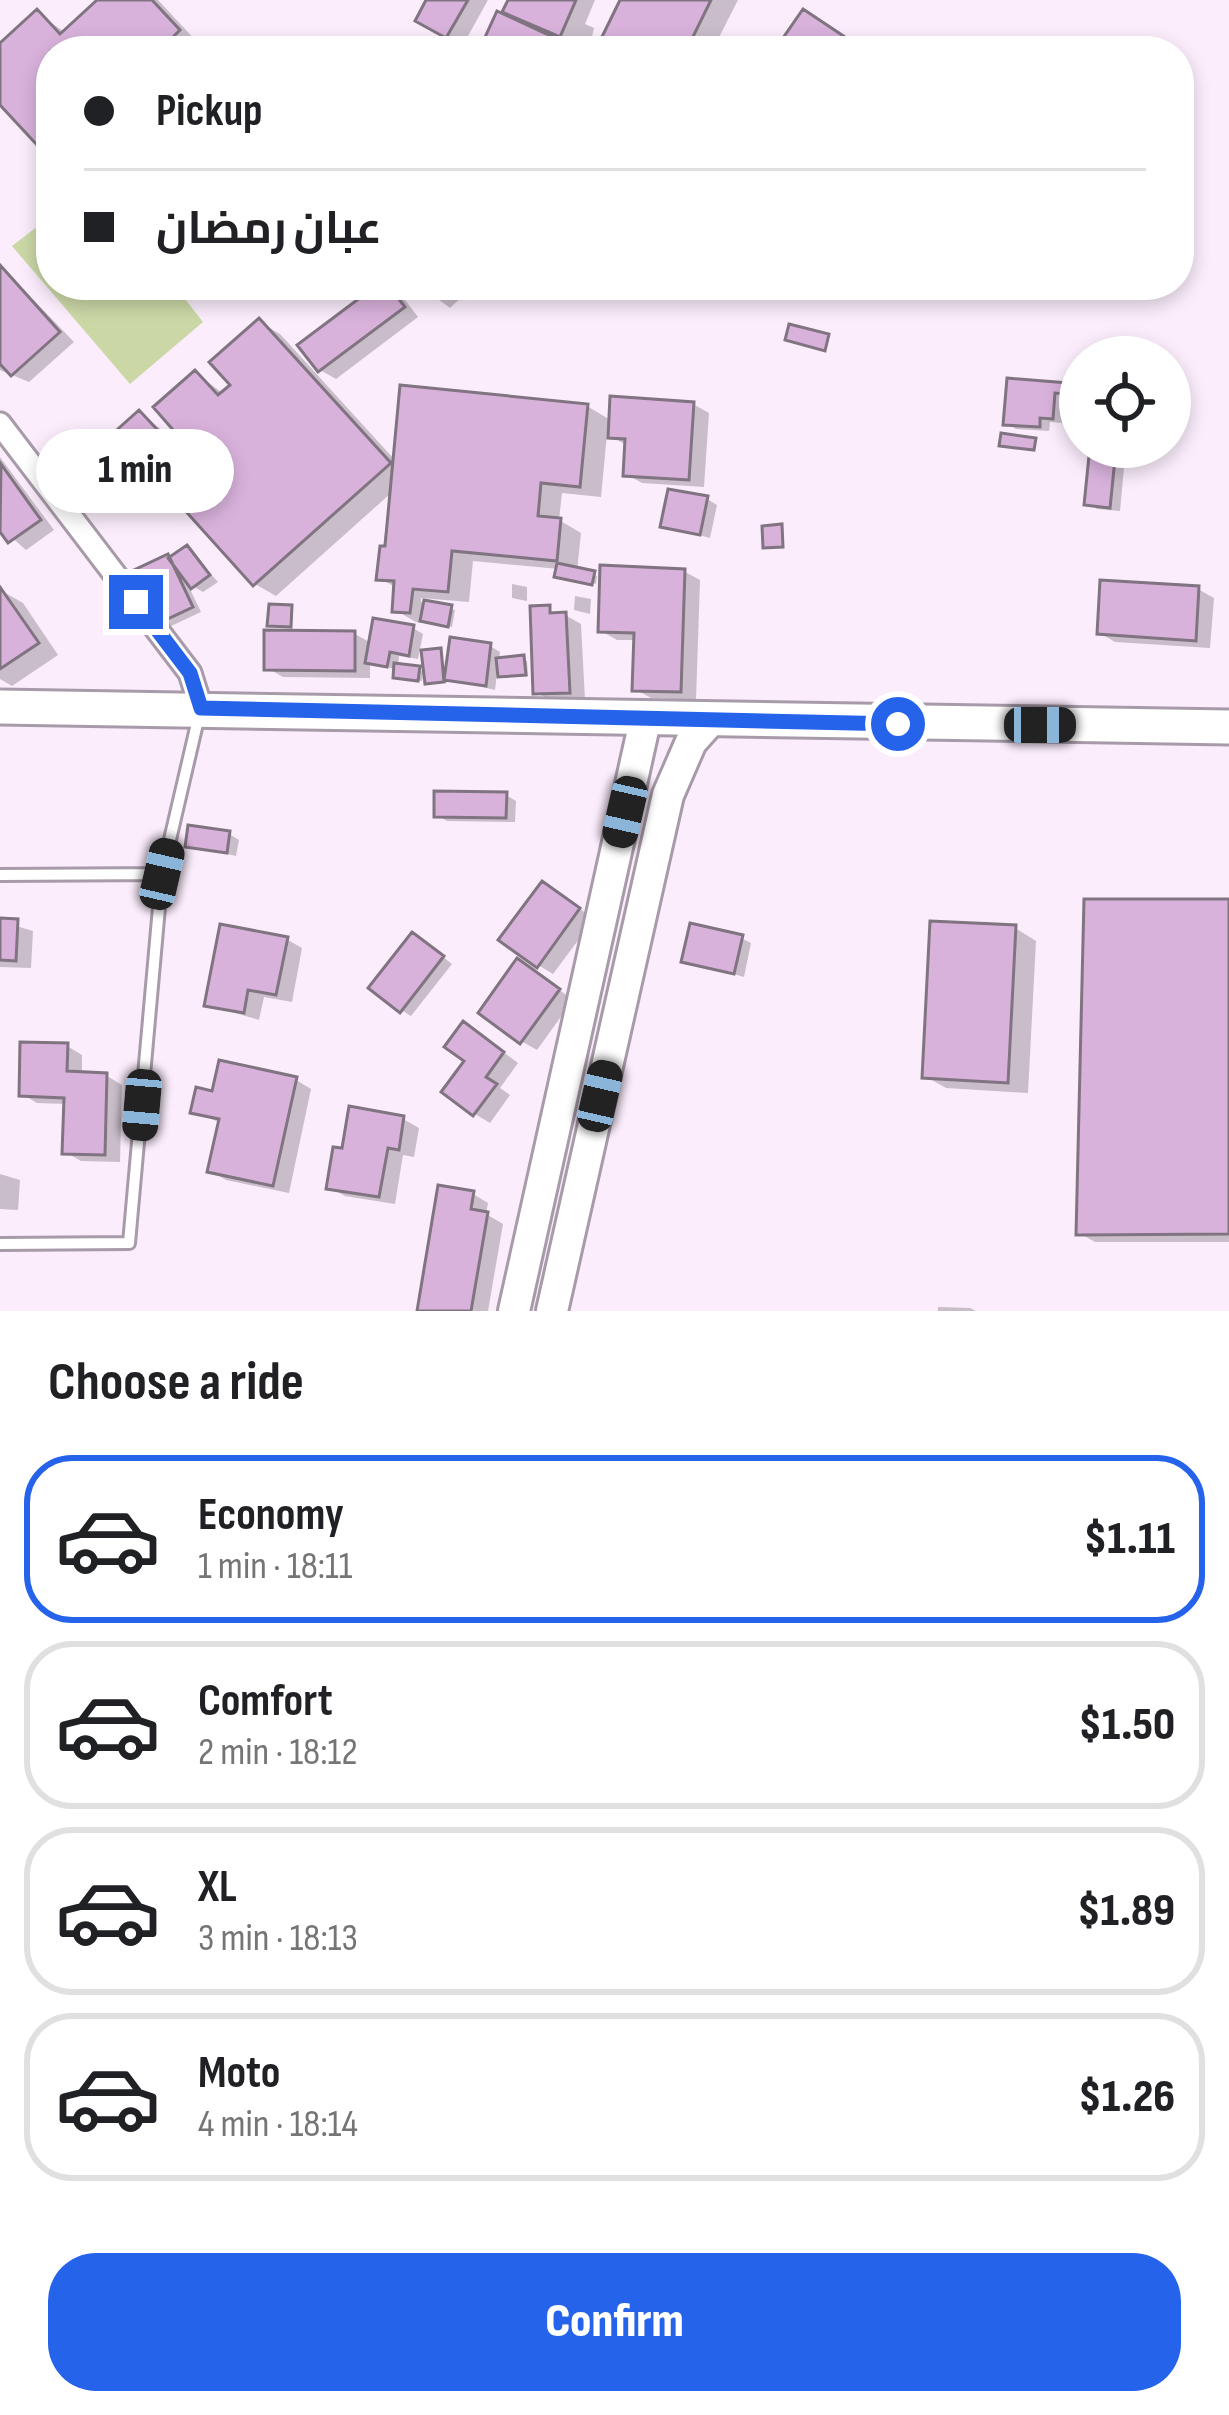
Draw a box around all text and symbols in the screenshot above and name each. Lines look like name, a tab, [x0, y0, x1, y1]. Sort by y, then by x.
text: Pickup	[156, 84, 263, 139]
text: عبان رمضان	[156, 202, 382, 257]
map controls	[1059, 336, 1191, 468]
button: locate	[1059, 336, 1191, 468]
callout: 1 min	[37, 428, 235, 512]
text: 1 min	[98, 447, 172, 494]
route end	[109, 575, 163, 629]
route start	[871, 697, 925, 751]
car	[1004, 707, 1076, 743]
car	[599, 773, 651, 851]
car	[136, 835, 188, 913]
car	[574, 1057, 626, 1135]
car	[121, 1068, 163, 1142]
text: Choose a ride	[48, 1350, 304, 1415]
icon: car	[54, 1485, 162, 1593]
text: Economy	[198, 1488, 344, 1543]
text: $1.11	[1084, 1512, 1175, 1567]
text: 1 min · 18:11	[198, 1543, 352, 1590]
icon: car	[54, 1671, 162, 1779]
text: Comfort	[198, 1674, 333, 1729]
text: $1.50	[1079, 1698, 1175, 1753]
text: 2 min · 18:12	[198, 1729, 358, 1776]
icon: car	[54, 1857, 162, 1965]
text: XL	[198, 1860, 237, 1915]
text: $1.89	[1077, 1884, 1175, 1939]
text: 3 min · 18:13	[198, 1915, 358, 1962]
icon: car	[54, 2043, 162, 2151]
text: Moto	[198, 2046, 280, 2101]
text: $1.26	[1079, 2070, 1175, 2125]
text: 4 min · 18:14	[198, 2101, 358, 2148]
button: Confirm	[48, 2253, 1181, 2391]

